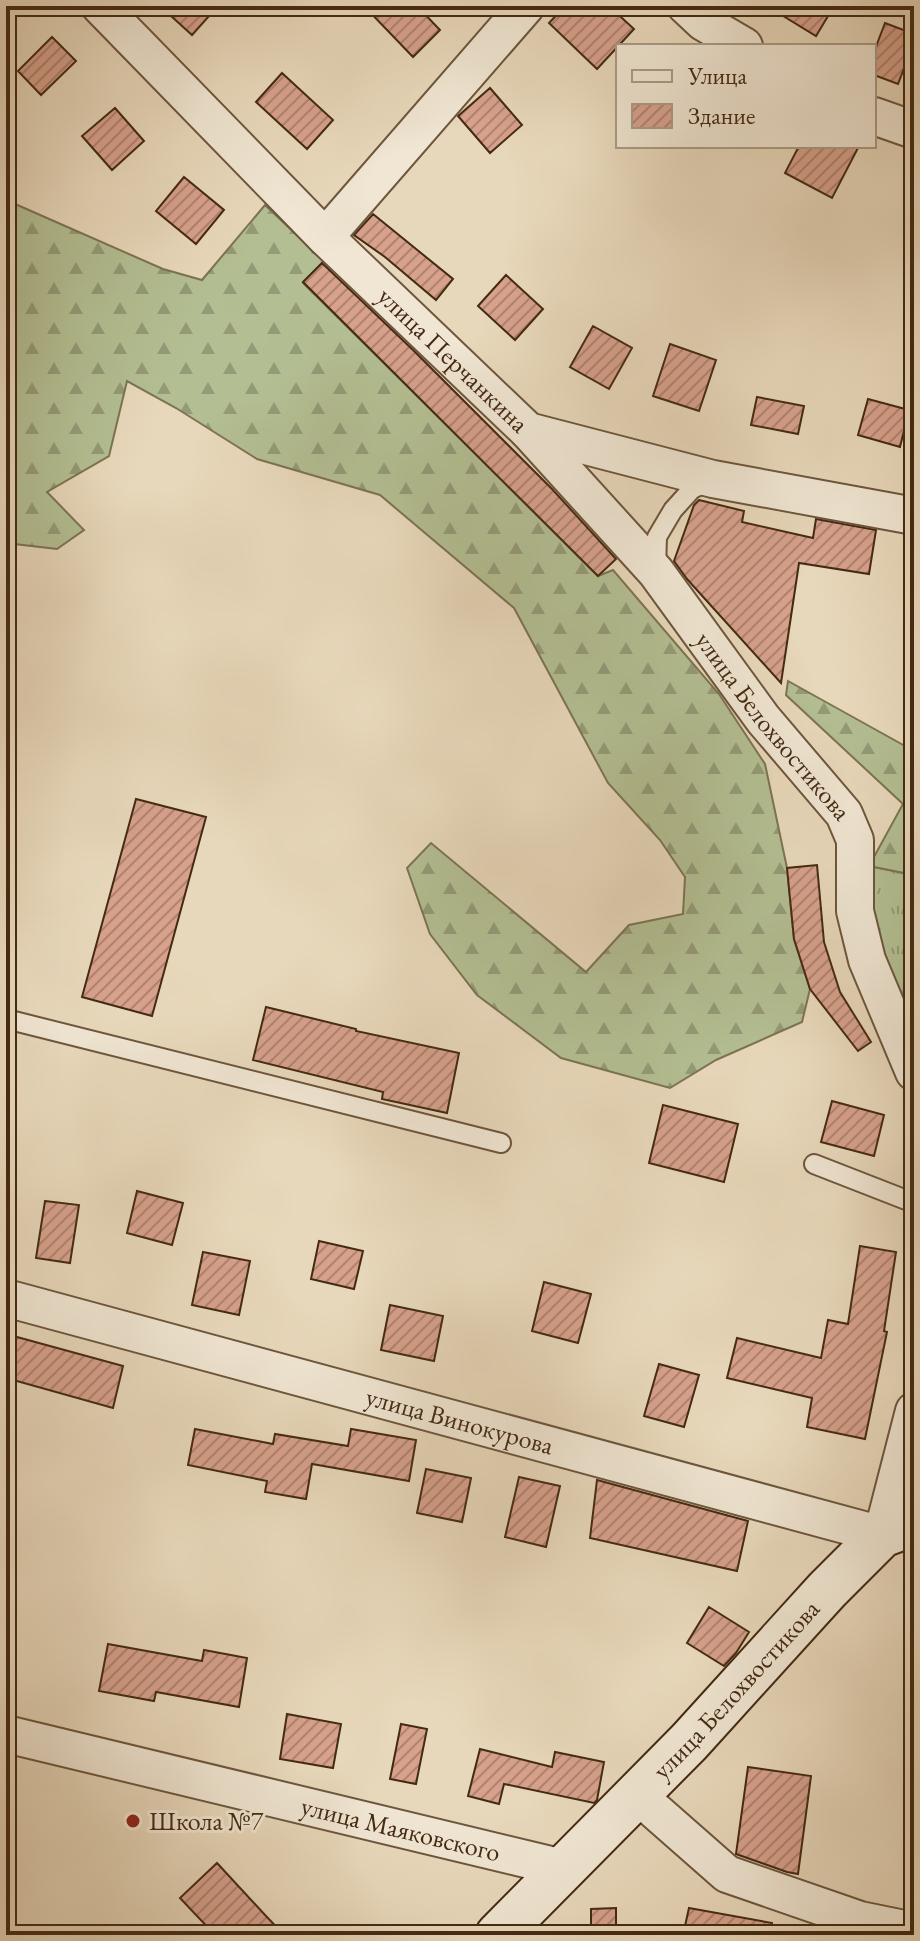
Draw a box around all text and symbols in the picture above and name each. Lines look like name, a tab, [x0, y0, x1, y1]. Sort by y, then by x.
legend	[616, 44, 876, 148]
text: Улица	[687, 60, 747, 91]
text: Здание	[688, 100, 755, 131]
street label: улица Перчанкина	[370, 279, 537, 440]
street label: улица Белохвостикова	[688, 625, 859, 828]
street label: улица Винокурова	[362, 1379, 558, 1463]
street label: улица Белохвостикова	[645, 1592, 827, 1786]
street label: улица Маяковского	[298, 1789, 504, 1869]
place label: Школа №7	[149, 1804, 264, 1838]
marker: Школа №7	[124, 1812, 142, 1830]

